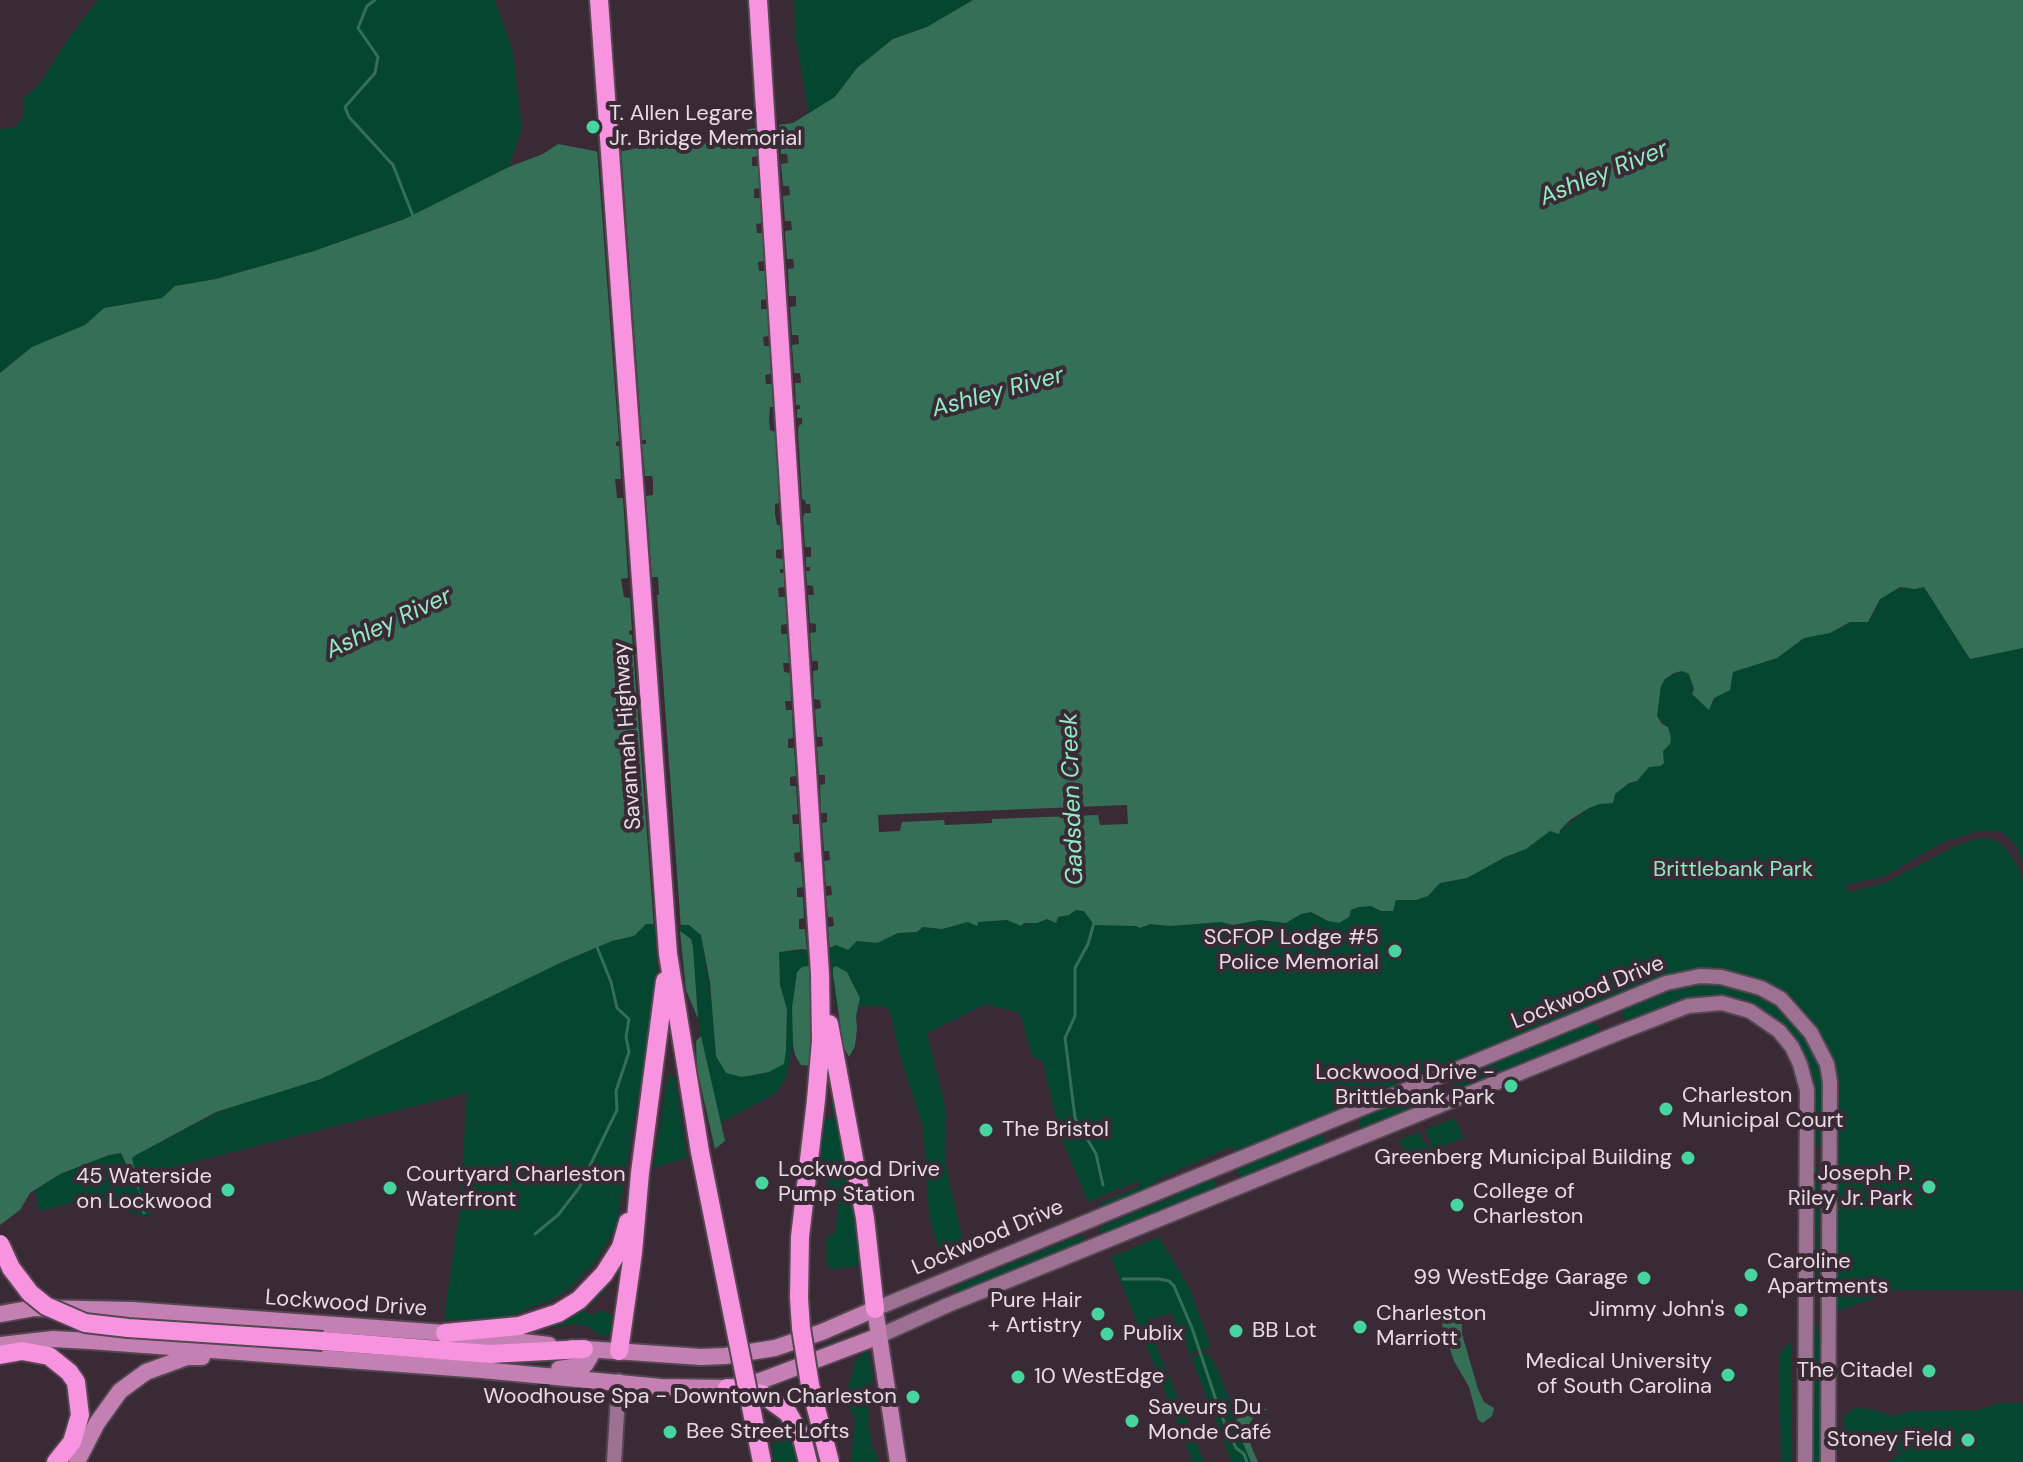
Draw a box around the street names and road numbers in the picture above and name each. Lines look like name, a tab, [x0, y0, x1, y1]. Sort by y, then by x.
street label: Savannah Highway	[608, 641, 648, 831]
street label: Lockwood Drive	[1508, 950, 1668, 1036]
street label: Lockwood Drive	[908, 1194, 1068, 1282]
street label: Lockwood Drive	[264, 1285, 428, 1323]

